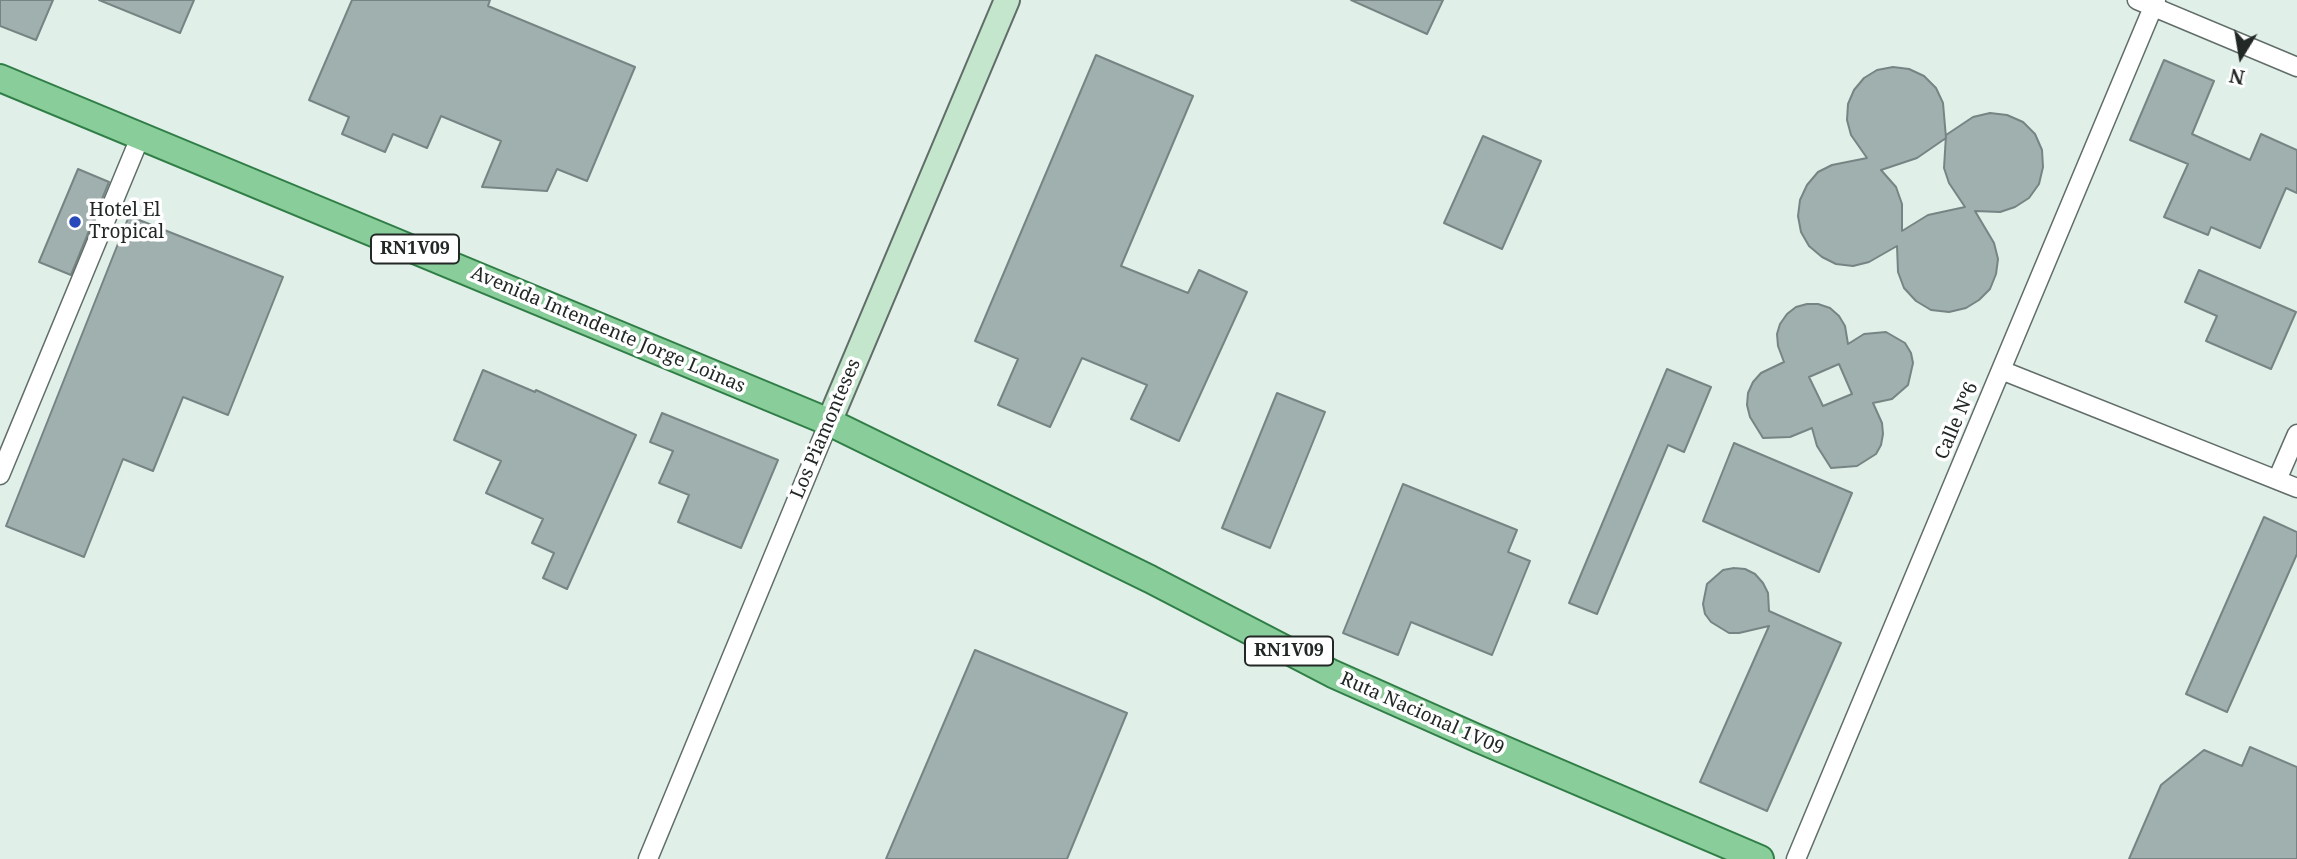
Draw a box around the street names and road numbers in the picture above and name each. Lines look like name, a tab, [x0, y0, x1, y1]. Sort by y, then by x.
road number: RN1V09	[371, 234, 459, 264]
street label: Avenida Intendente Jorge Loinas	[467, 262, 749, 398]
street label: Los Piamonteses	[786, 356, 866, 502]
street label: Calle Nº6	[1931, 379, 1983, 463]
road number: RN1V09	[1245, 636, 1333, 666]
street label: Ruta Nacional 1V09	[1337, 668, 1507, 760]

